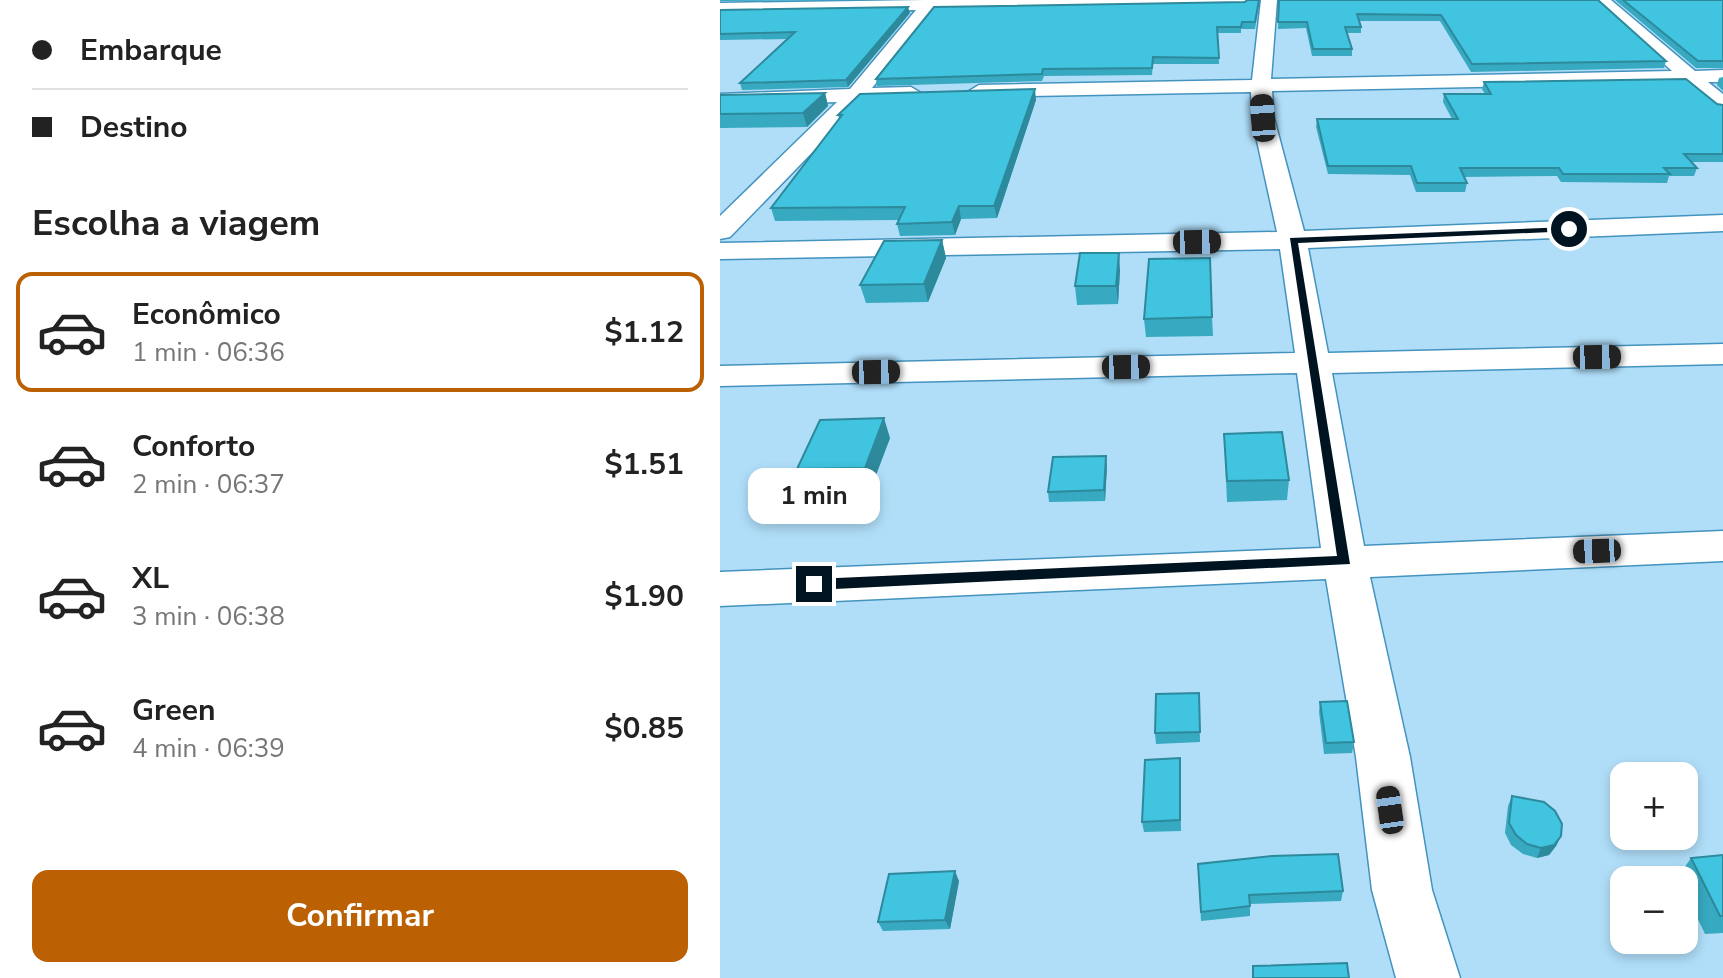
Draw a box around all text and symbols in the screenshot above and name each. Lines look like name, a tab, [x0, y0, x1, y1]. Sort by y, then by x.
text: Embarque	[80, 30, 222, 71]
car	[1249, 93, 1277, 143]
text: Destino	[80, 107, 188, 148]
text: Escolha a viagem	[32, 199, 320, 248]
route start	[1551, 211, 1587, 247]
car	[1173, 230, 1221, 254]
text: Econômico	[132, 294, 281, 335]
icon: car	[36, 296, 108, 368]
text: $1.12	[605, 312, 684, 353]
text: 1 min · 06:36	[132, 335, 285, 370]
car	[1573, 345, 1621, 369]
car	[1102, 355, 1150, 379]
car	[852, 360, 900, 384]
text: Conforto	[132, 426, 255, 467]
icon: car	[36, 428, 108, 500]
text: $1.51	[605, 444, 684, 485]
text: 2 min · 06:37	[132, 467, 285, 502]
callout: 1 min	[748, 468, 880, 524]
text: 1 min	[780, 478, 848, 513]
car	[1573, 538, 1621, 564]
text: XL	[132, 558, 169, 599]
icon: car	[36, 560, 108, 632]
route end	[796, 566, 832, 602]
text: $1.90	[605, 576, 684, 617]
text: 3 min · 06:38	[132, 599, 285, 634]
text: Green	[132, 690, 216, 731]
icon: car	[36, 692, 108, 764]
text: $0.85	[605, 708, 684, 749]
text: 4 min · 06:39	[132, 731, 285, 766]
map controls	[1610, 762, 1698, 954]
button: +	[1610, 762, 1698, 850]
car	[1375, 785, 1405, 835]
button: −	[1610, 866, 1698, 954]
button: Confirmar	[32, 870, 688, 962]

